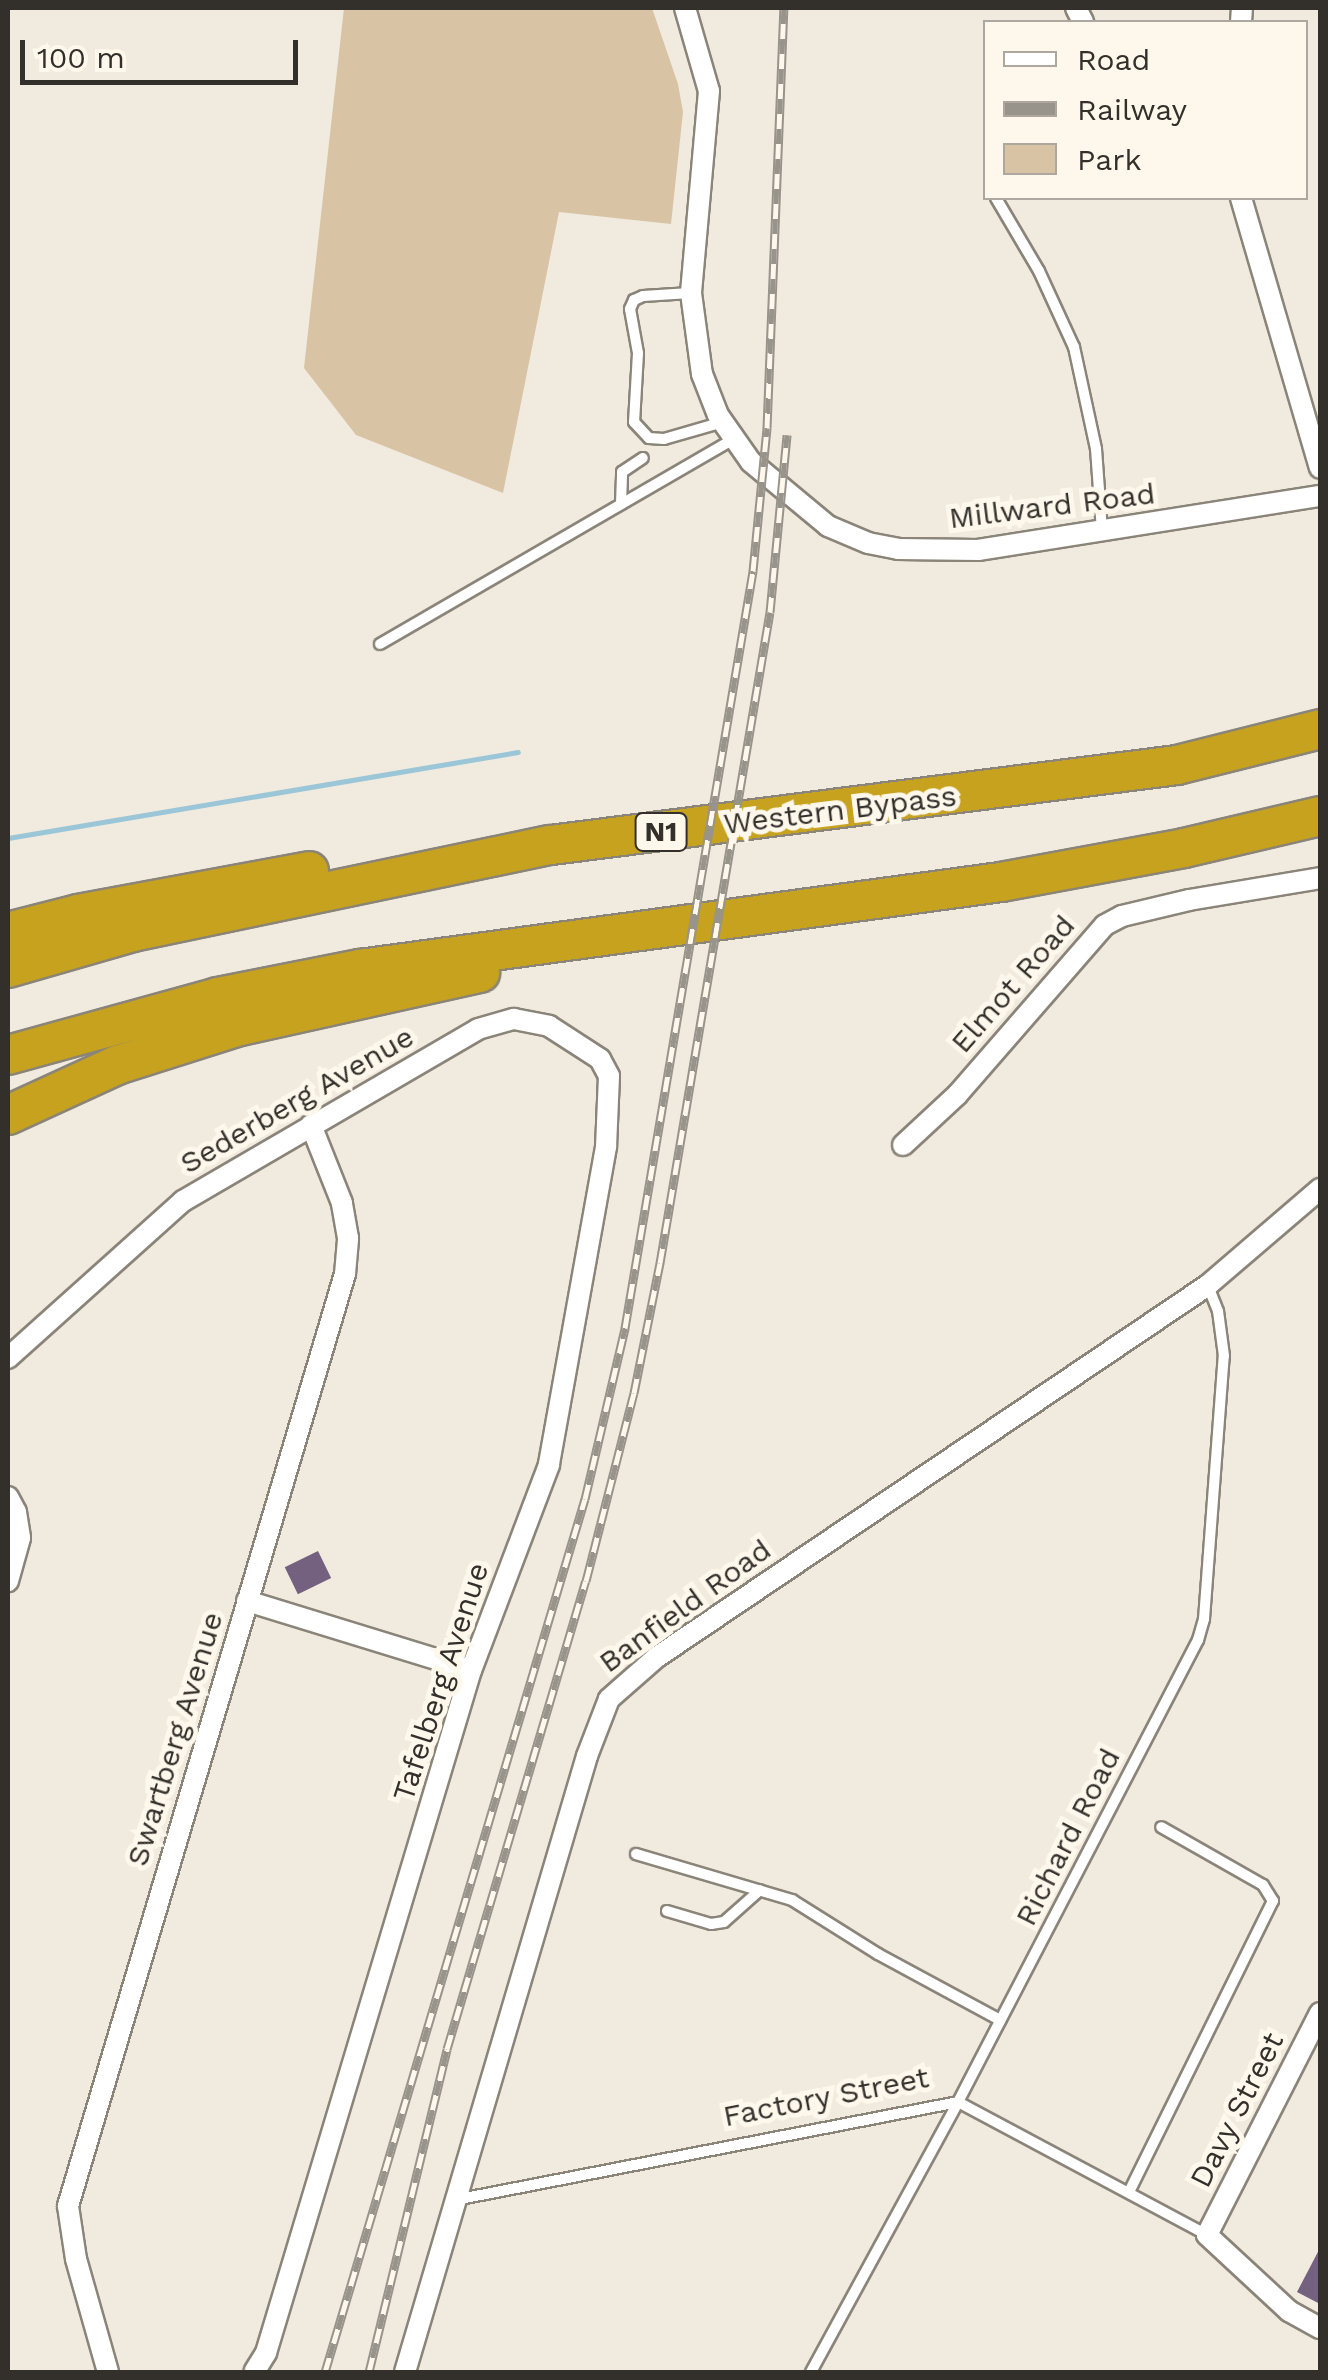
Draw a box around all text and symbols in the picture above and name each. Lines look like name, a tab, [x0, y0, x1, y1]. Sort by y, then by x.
scale bar	[25, 20, 302, 82]
legend	[983, 20, 1308, 200]
text: 100 m	[37, 40, 125, 75]
text: Road	[1077, 42, 1150, 77]
text: Railway	[1077, 92, 1187, 127]
text: Park	[1077, 142, 1142, 177]
street label: Millward Road	[947, 476, 1157, 536]
street label: Western Bypass	[722, 778, 958, 842]
road number: N1	[634, 809, 688, 855]
street label: Elmot Road	[943, 908, 1083, 1060]
street label: Sederberg Avenue	[173, 1018, 421, 1182]
street label: Banfield Road	[592, 1532, 778, 1680]
street label: Tafelberg Avenue	[385, 1558, 497, 1806]
street label: Swartberg Avenue	[119, 1607, 231, 1871]
street label: Richard Road	[1008, 1742, 1128, 1932]
street label: Davy Street	[1182, 2026, 1292, 2194]
street label: Factory Street	[720, 2059, 932, 2135]

